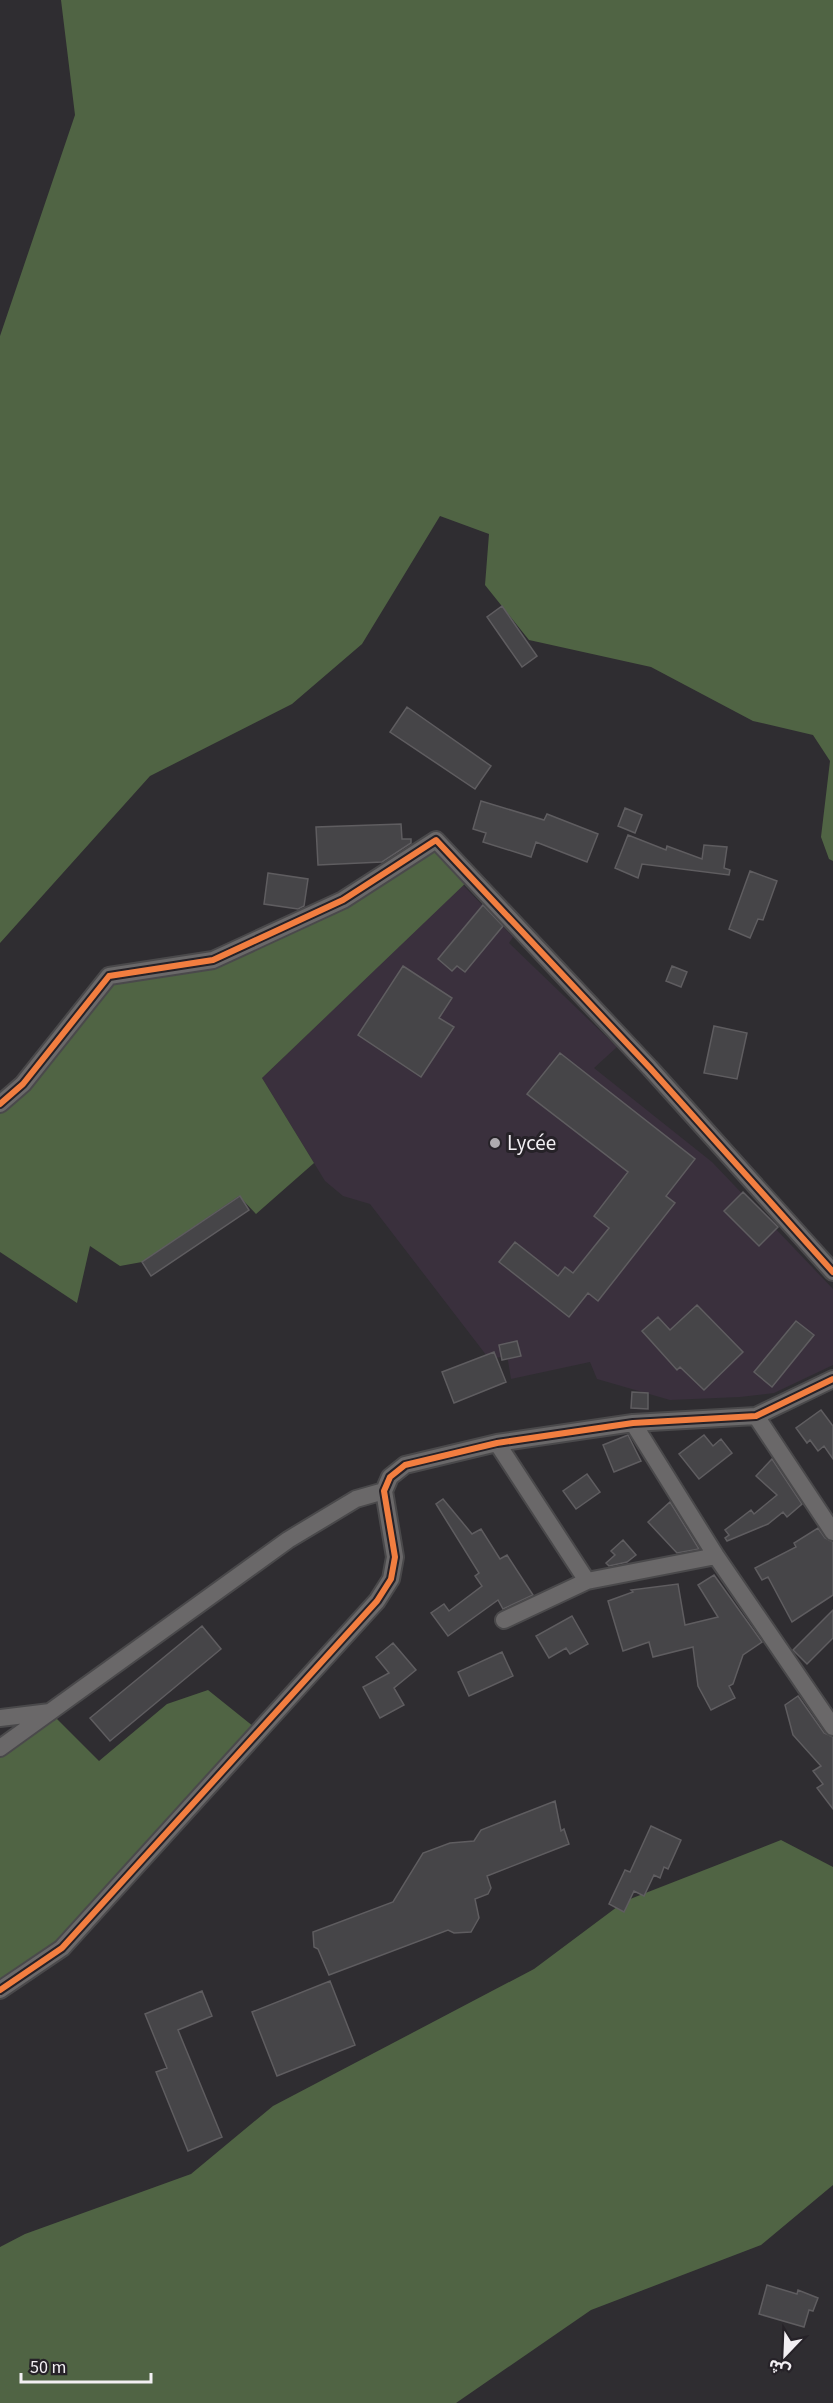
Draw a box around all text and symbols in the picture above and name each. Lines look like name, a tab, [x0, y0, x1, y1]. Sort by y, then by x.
place label: Lycée	[507, 1128, 556, 1158]
marker: Lycée	[488, 1136, 502, 1150]
north arrow	[755, 2325, 815, 2385]
scale bar	[21, 2346, 152, 2384]
text: ش	[765, 2353, 794, 2382]
text: 50 m	[30, 2355, 66, 2380]

